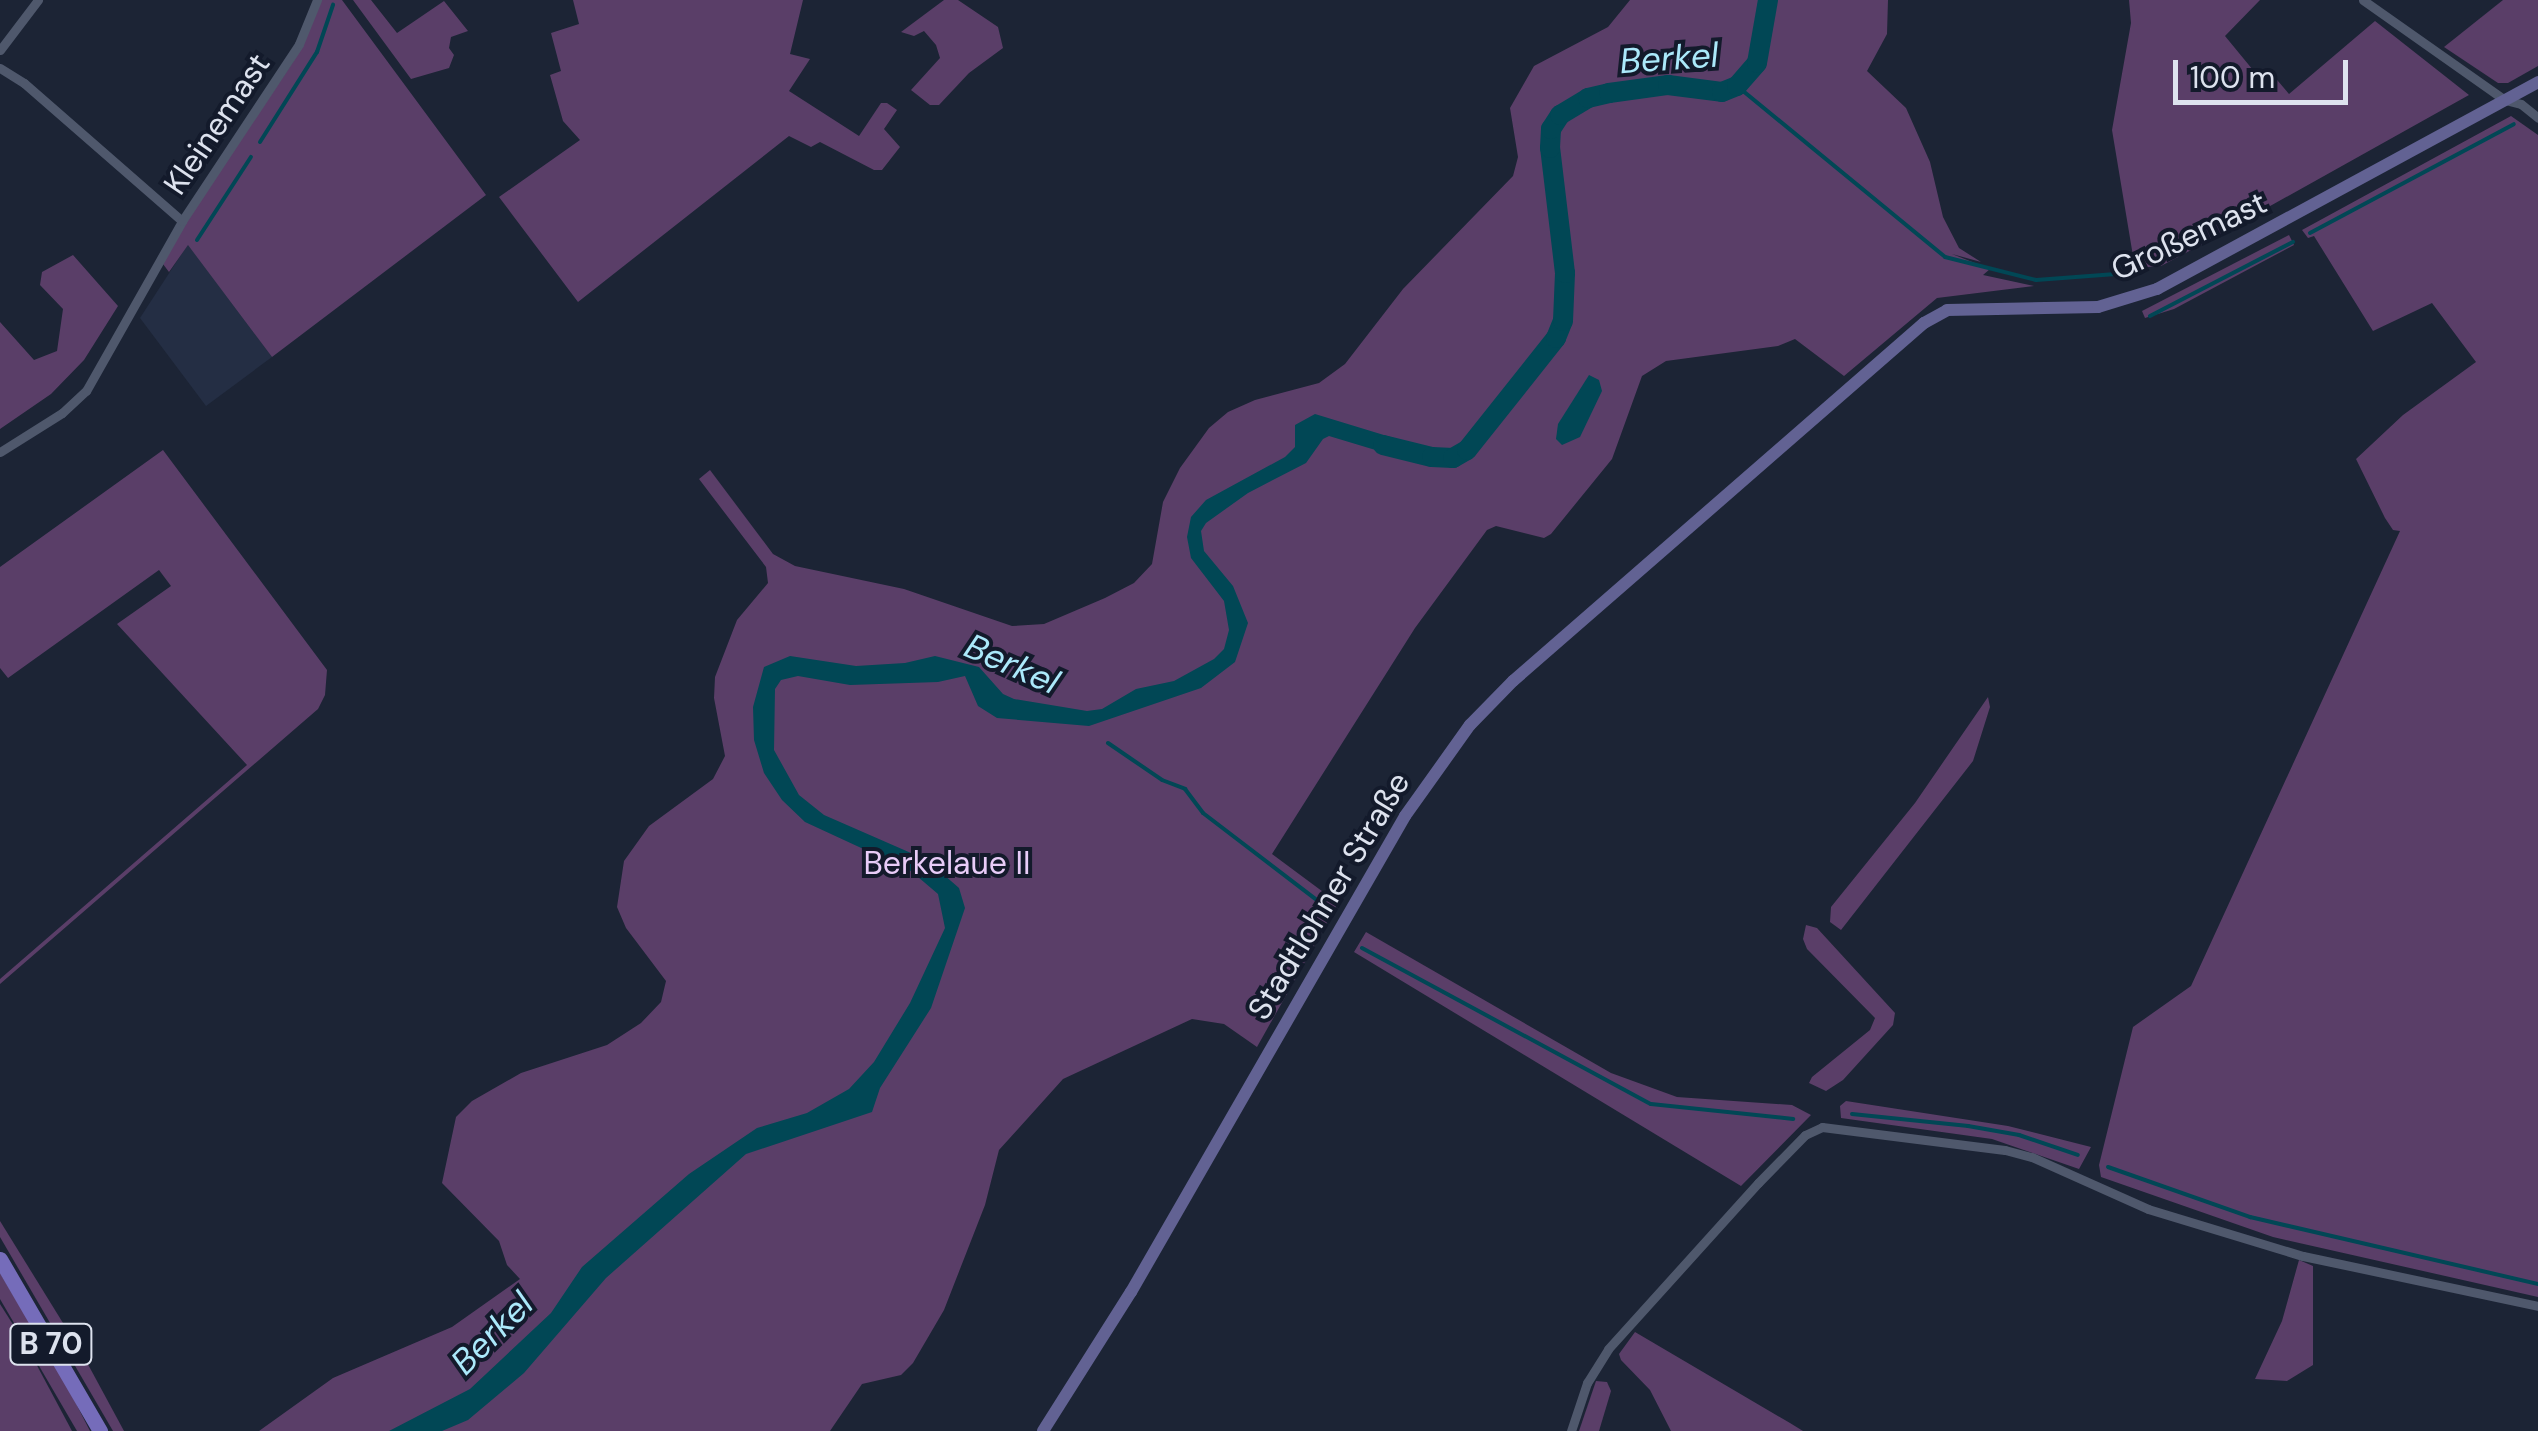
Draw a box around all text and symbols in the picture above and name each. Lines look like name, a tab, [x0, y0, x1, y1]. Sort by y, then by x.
water label: Berkel	[1618, 34, 1720, 82]
scale bar	[2178, 40, 2353, 102]
street label: Kleinemast	[156, 46, 278, 202]
text: 100 m	[2190, 58, 2275, 97]
street label: Großemast	[2105, 183, 2273, 289]
water label: Berkel	[958, 625, 1066, 703]
street label: Stadtlohner Straße	[1240, 765, 1418, 1027]
park label: Berkelaue II	[863, 844, 1031, 882]
water label: Berkel	[442, 1283, 542, 1383]
road number: B 70	[8, 1319, 94, 1369]

